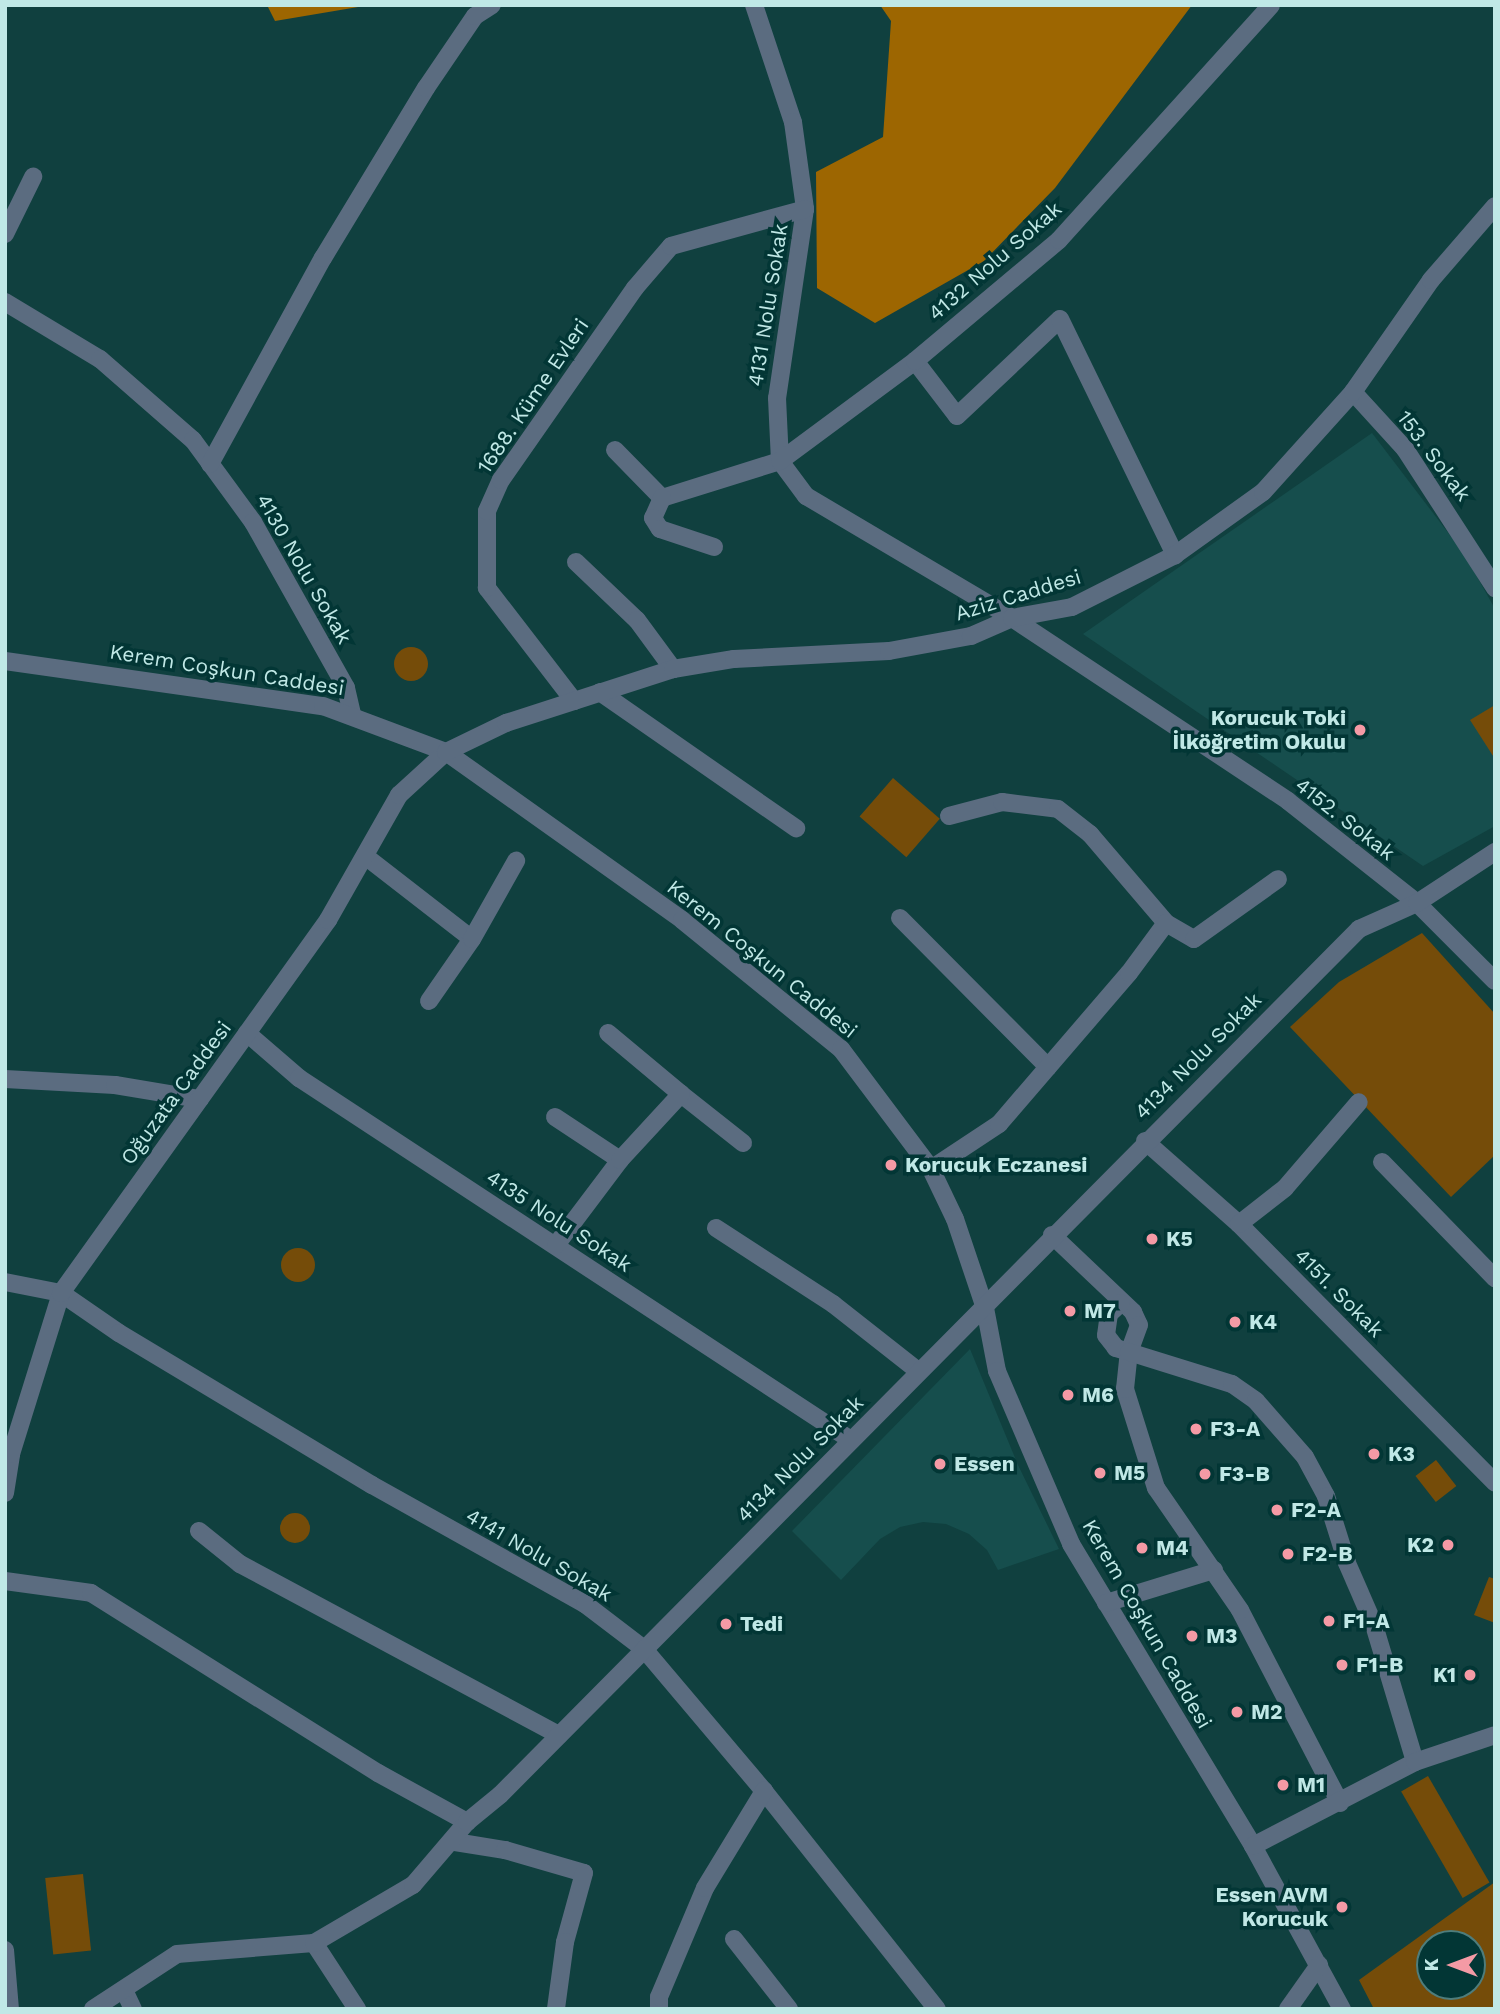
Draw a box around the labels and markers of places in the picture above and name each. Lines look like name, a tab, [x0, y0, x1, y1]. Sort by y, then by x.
place label: Korucuk Toki İlköğretim Okulu	[1173, 705, 1346, 755]
marker: Korucuk Toki İlköğretim Okulu	[1352, 722, 1368, 738]
place label: Korucuk Eczanesi	[905, 1152, 1088, 1178]
marker: Korucuk Eczanesi	[883, 1157, 899, 1173]
place label: K5	[1166, 1226, 1193, 1252]
marker: K5	[1144, 1231, 1160, 1247]
place label: M7	[1084, 1298, 1116, 1324]
marker: M7	[1062, 1303, 1078, 1319]
place label: K4	[1249, 1309, 1277, 1335]
marker: K4	[1227, 1314, 1243, 1330]
place label: M6	[1082, 1382, 1114, 1408]
marker: M6	[1060, 1387, 1076, 1403]
place label: F3-A	[1210, 1416, 1260, 1442]
marker: F3-A	[1188, 1421, 1204, 1437]
place label: K3	[1388, 1441, 1415, 1467]
marker: K3	[1366, 1446, 1382, 1462]
place label: Essen	[954, 1451, 1015, 1477]
marker: Essen	[932, 1456, 948, 1472]
place label: M5	[1114, 1460, 1145, 1486]
place label: F3-B	[1219, 1461, 1270, 1487]
marker: M5	[1092, 1465, 1108, 1481]
marker: F3-B	[1197, 1466, 1213, 1482]
place label: F2-A	[1291, 1497, 1341, 1523]
marker: F2-A	[1269, 1502, 1285, 1518]
place label: K2	[1407, 1532, 1434, 1558]
place label: M4	[1156, 1535, 1189, 1561]
marker: K2	[1440, 1537, 1456, 1553]
marker: M4	[1134, 1540, 1150, 1556]
place label: F2-B	[1302, 1541, 1353, 1567]
marker: F2-B	[1280, 1546, 1296, 1562]
place label: F1-A	[1343, 1608, 1390, 1634]
place label: Tedi	[740, 1611, 783, 1637]
marker: F1-A	[1321, 1613, 1337, 1629]
marker: Tedi	[718, 1616, 734, 1632]
place label: M3	[1206, 1623, 1238, 1649]
marker: M3	[1184, 1628, 1200, 1644]
place label: F1-B	[1356, 1652, 1403, 1678]
marker: F1-B	[1334, 1657, 1350, 1673]
place label: K1	[1433, 1662, 1456, 1688]
marker: K1	[1462, 1667, 1478, 1683]
place label: M2	[1251, 1699, 1283, 1725]
marker: M2	[1229, 1704, 1245, 1720]
place label: M1	[1297, 1772, 1325, 1798]
marker: M1	[1275, 1777, 1291, 1793]
place label: Essen AVM Korucuk	[1215, 1882, 1328, 1932]
marker: Essen AVM Korucuk	[1334, 1899, 1350, 1915]

